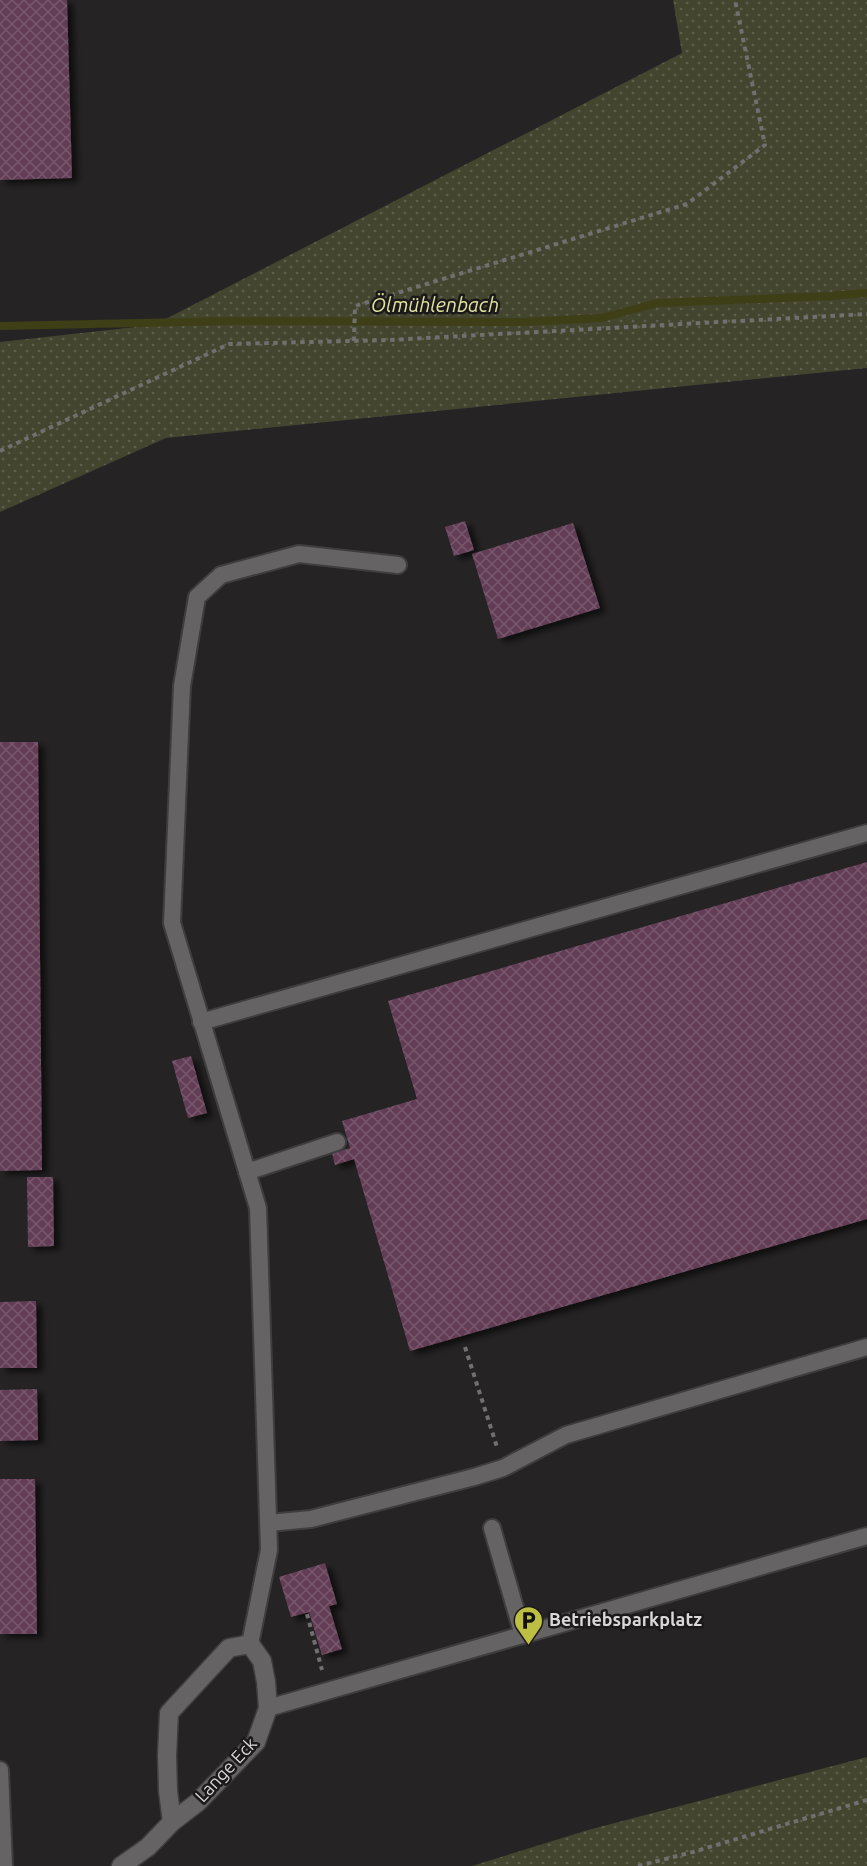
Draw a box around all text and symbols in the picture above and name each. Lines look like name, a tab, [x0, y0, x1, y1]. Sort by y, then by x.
water label: Ölmühlenbach	[371, 293, 499, 316]
parking icon: Betriebsparkplatz	[512, 1604, 544, 1646]
place label: Betriebsparkplatz	[549, 1609, 702, 1629]
street label: Lange Eck	[190, 1733, 260, 1806]

